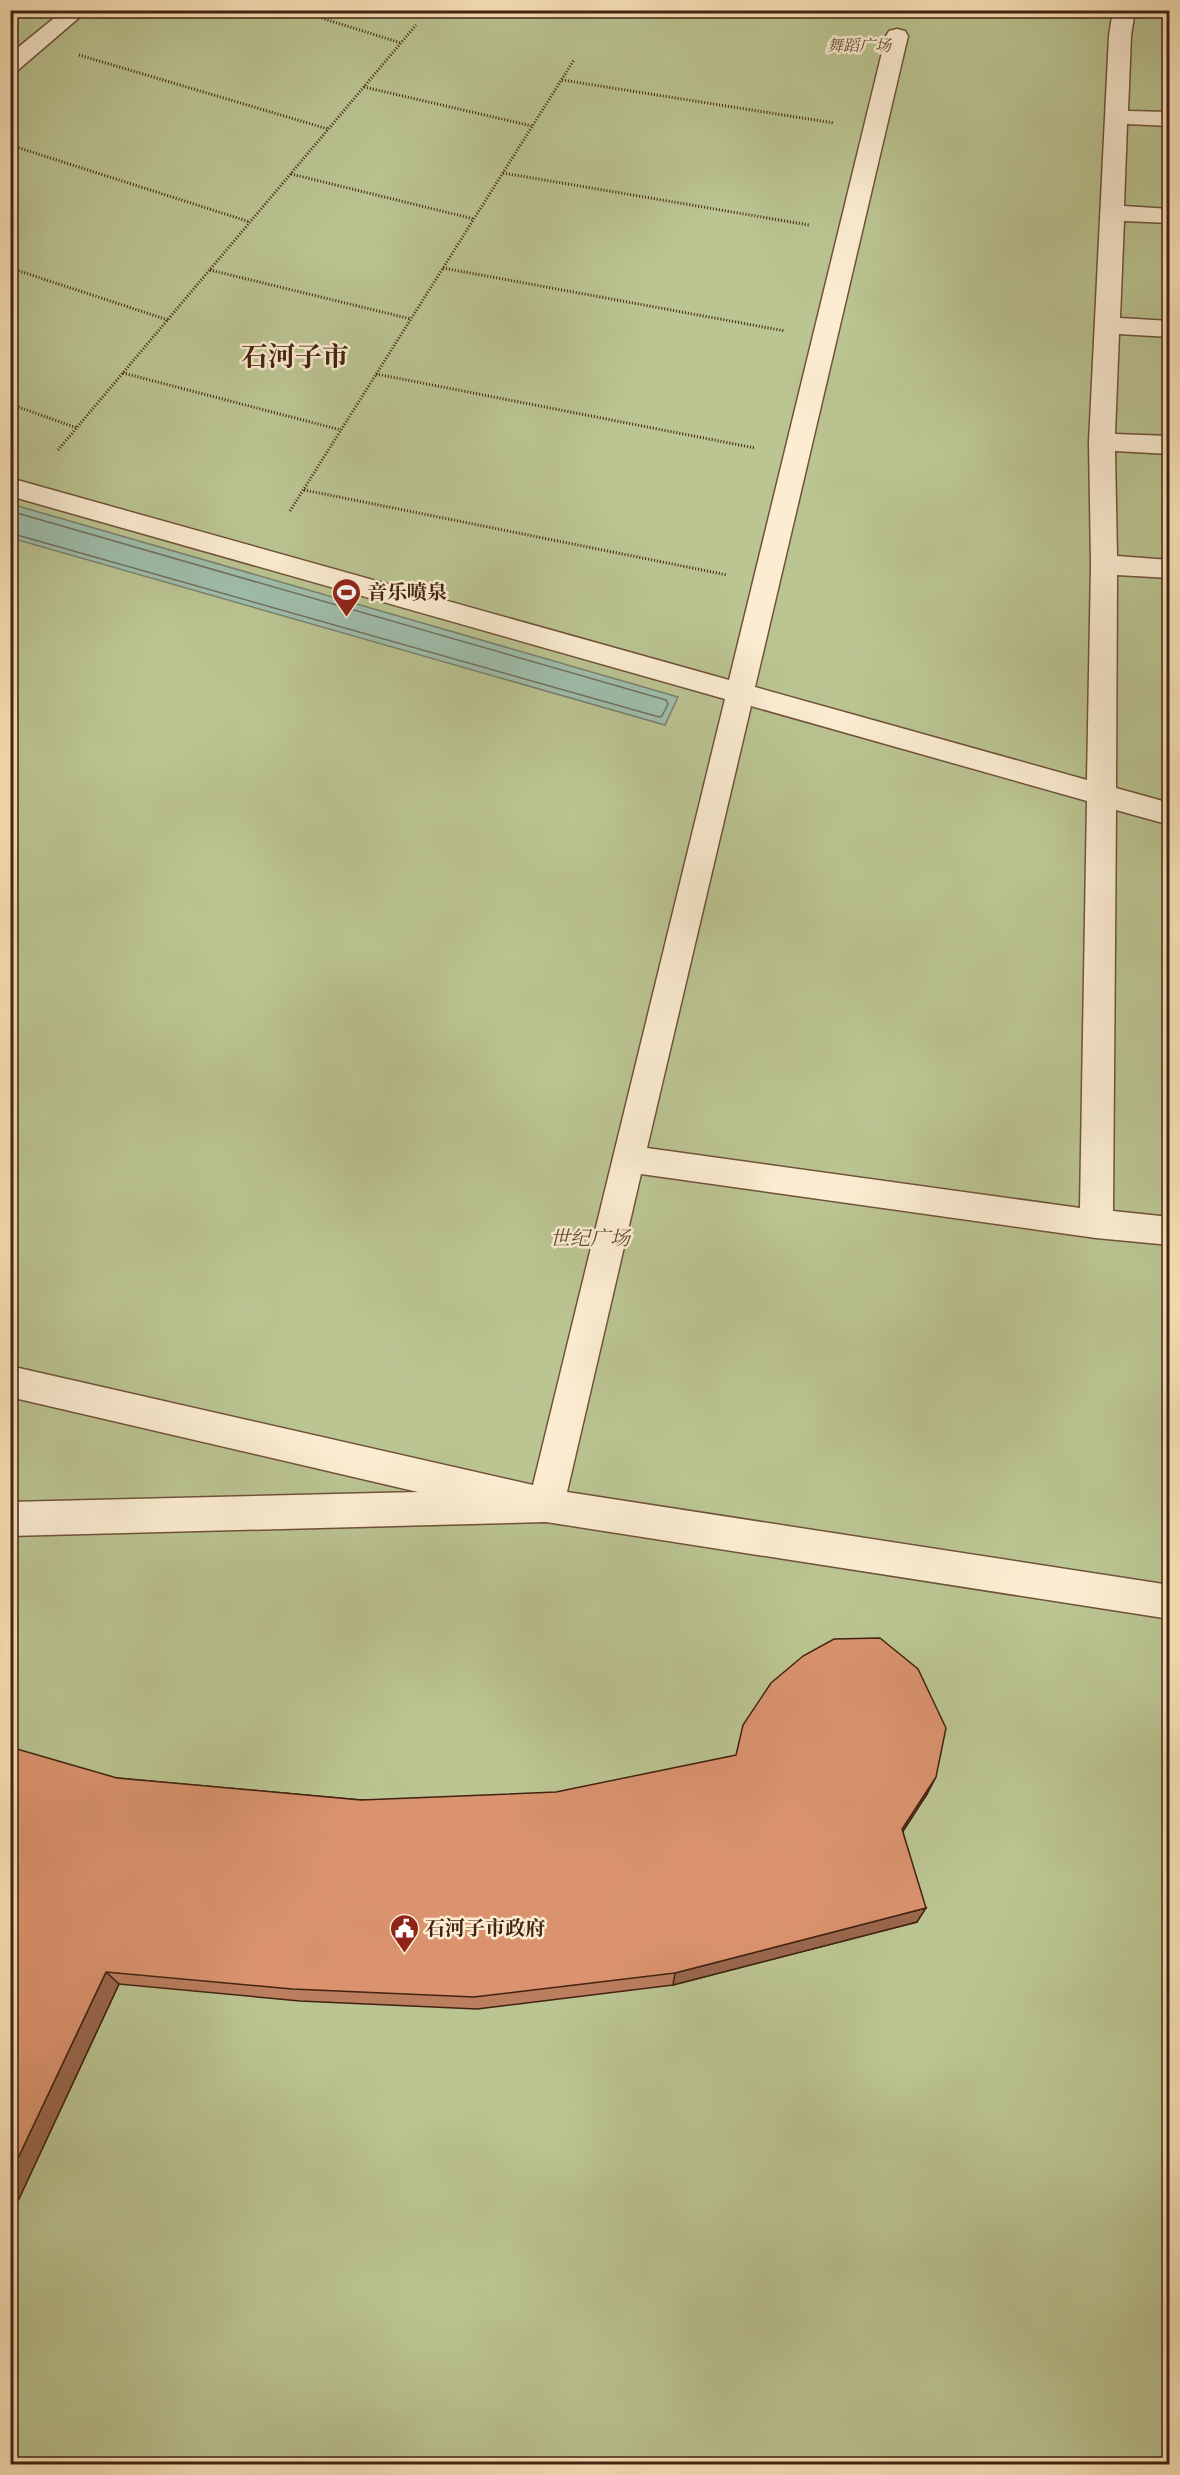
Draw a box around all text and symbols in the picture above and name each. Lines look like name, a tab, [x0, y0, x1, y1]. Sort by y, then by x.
park label: 舞蹈广场	[827, 36, 893, 55]
district label: 石河子市	[241, 341, 349, 373]
sports icon: 音乐喷泉	[330, 576, 362, 618]
place label: 音乐喷泉	[367, 581, 447, 604]
park label: 世纪广场	[550, 1227, 632, 1250]
public building icon: 石河子市政府	[388, 1912, 420, 1954]
place label: 石河子市政府	[425, 1917, 545, 1940]

